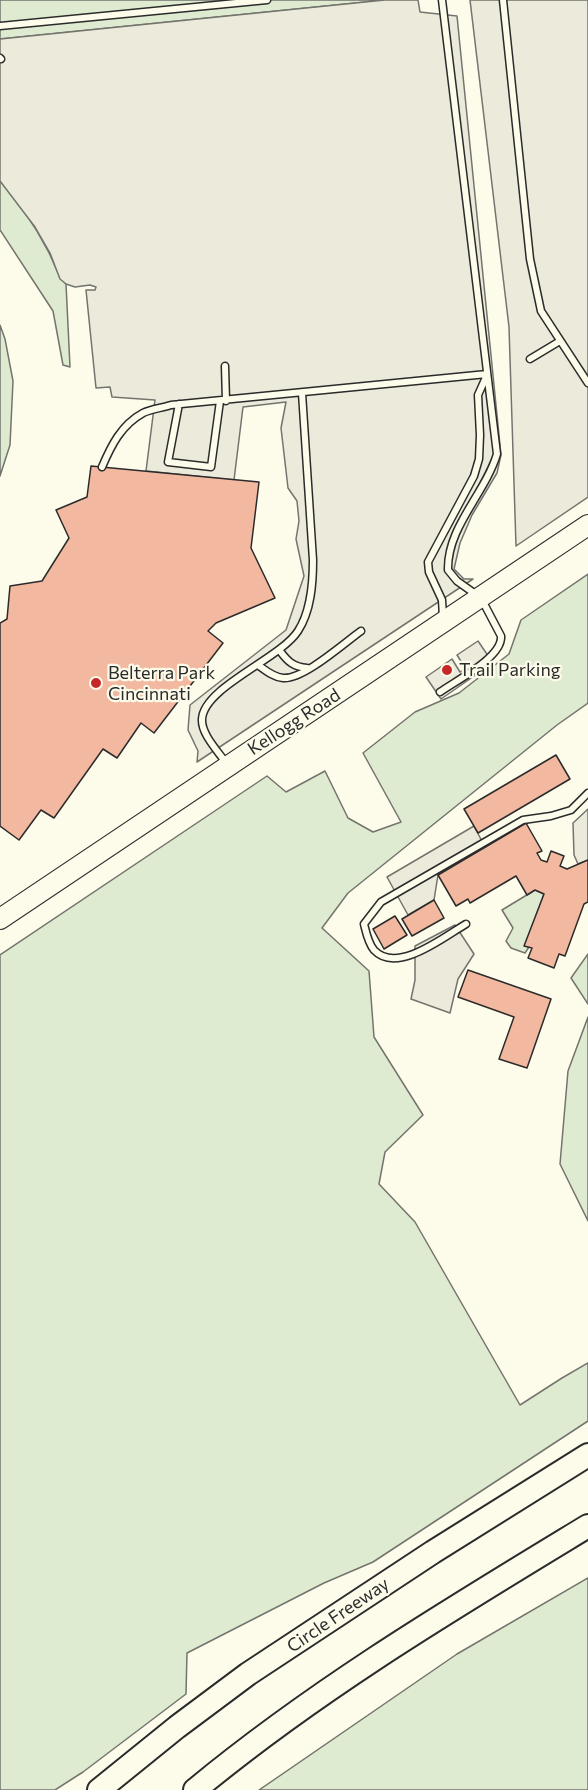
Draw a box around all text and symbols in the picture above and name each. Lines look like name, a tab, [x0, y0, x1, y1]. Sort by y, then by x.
place label: Trail Parking	[459, 659, 560, 681]
place label: Belterra Park Cincinnati	[108, 662, 215, 704]
marker: Trail Parking	[440, 663, 454, 677]
marker: Belterra Park Cincinnati	[89, 676, 103, 690]
street label: Kellogg Road	[244, 684, 344, 760]
street label: Circle Freeway	[283, 1573, 393, 1657]

